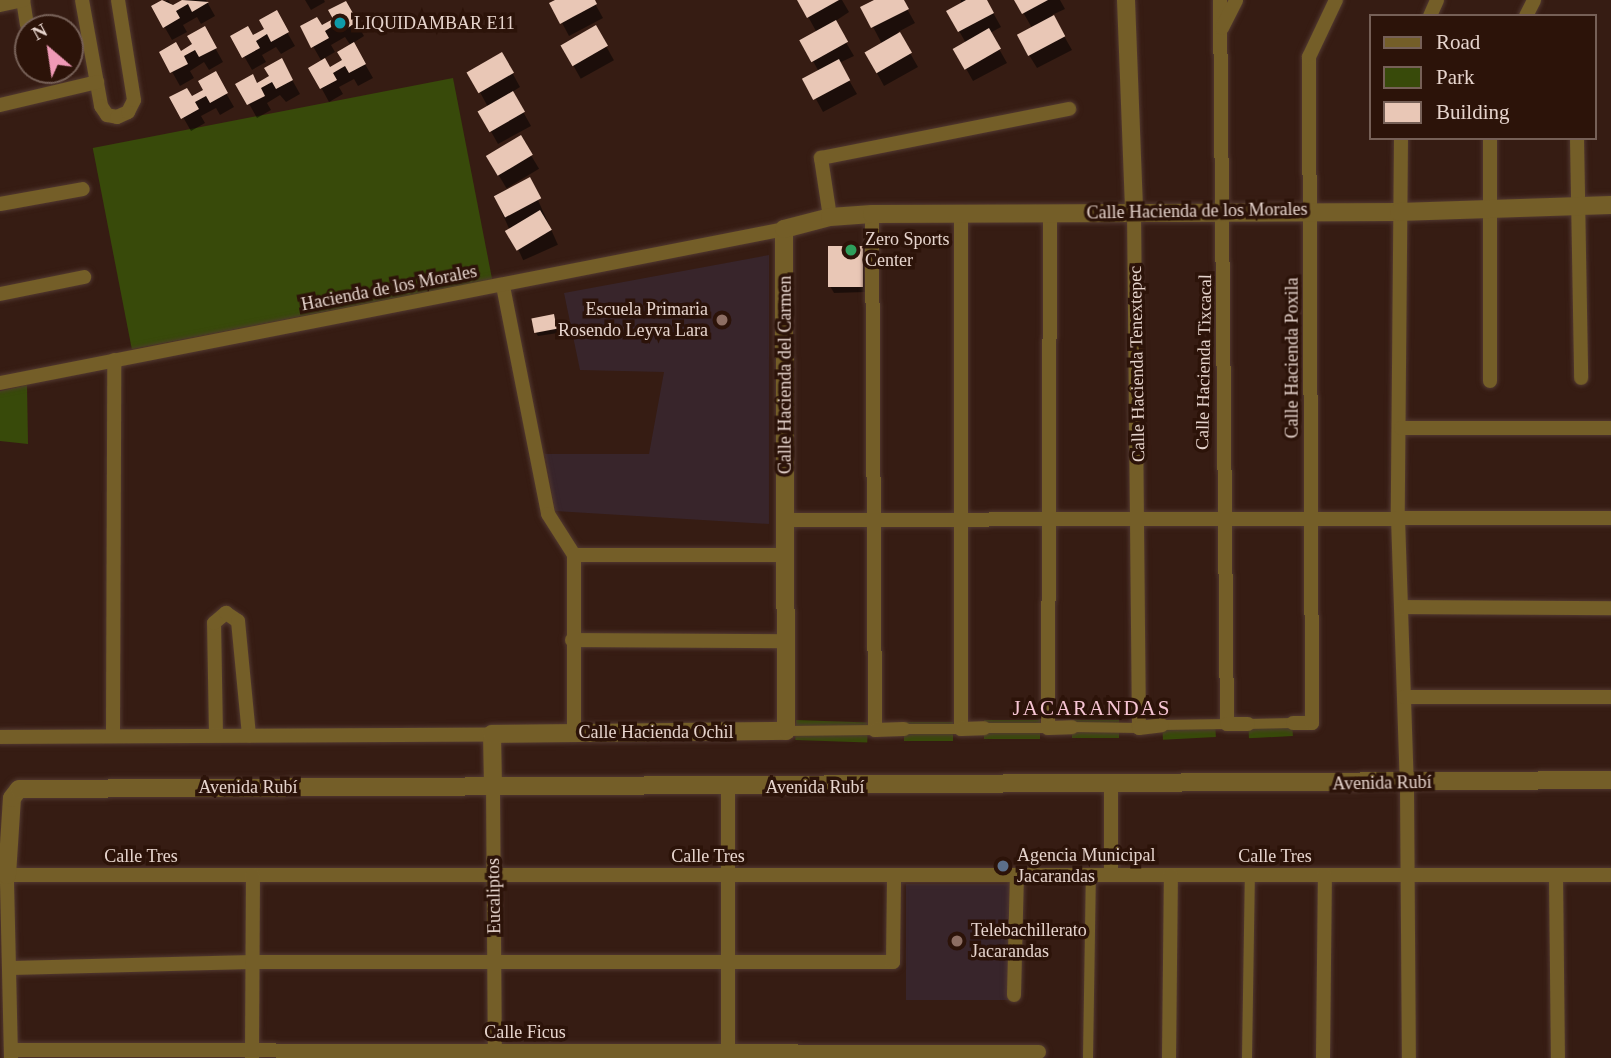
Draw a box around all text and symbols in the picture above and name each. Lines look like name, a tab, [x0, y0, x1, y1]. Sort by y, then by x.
place label: LIQUIDAMBAR E11	[354, 12, 515, 34]
north arrow	[14, 14, 84, 84]
legend	[1370, 14, 1597, 140]
marker: LIQUIDAMBAR E11	[332, 15, 348, 31]
text: N	[28, 19, 51, 44]
text: Road	[1436, 30, 1480, 54]
text: Park	[1436, 65, 1475, 89]
text: Building	[1436, 100, 1510, 124]
street label: Calle Hacienda de los Morales	[1086, 198, 1308, 224]
place label: Zero Sports Center	[865, 229, 949, 272]
marker: Zero Sports Center	[843, 242, 859, 258]
street label: Hacienda de los Morales	[299, 260, 479, 316]
street label: Calle Hacienda Tenextepec	[1124, 266, 1150, 462]
street label: Calle Hacienda Tixcacal	[1192, 274, 1216, 450]
street label: Calle Hacienda del Carmen	[774, 276, 796, 474]
street label: Calle Hacienda Poxila	[1281, 278, 1303, 438]
place label: Escuela Primaria Rosendo Leyva Lara	[558, 299, 708, 342]
marker: Escuela Primaria Rosendo Leyva Lara	[714, 312, 730, 328]
district label: JACARANDAS	[1014, 695, 1170, 721]
street label: Calle Hacienda Ochil	[579, 721, 733, 743]
street label: Avenida Rubí	[1332, 771, 1432, 795]
street label: Avenida Rubí	[198, 776, 298, 798]
street label: Avenida Rubí	[765, 776, 865, 798]
street label: Calle Tres	[104, 845, 178, 867]
street label: Calle Tres	[671, 845, 745, 867]
place label: Agencia Municipal Jacarandas	[1017, 845, 1155, 888]
street label: Calle Tres	[1238, 845, 1312, 867]
street label: Eucaliptos	[483, 858, 505, 934]
marker: Agencia Municipal Jacarandas	[995, 858, 1011, 874]
place label: Telebachillerato Jacarandas	[971, 920, 1087, 962]
marker: Telebachillerato Jacarandas	[949, 933, 965, 949]
street label: Calle Ficus	[484, 1021, 566, 1043]

